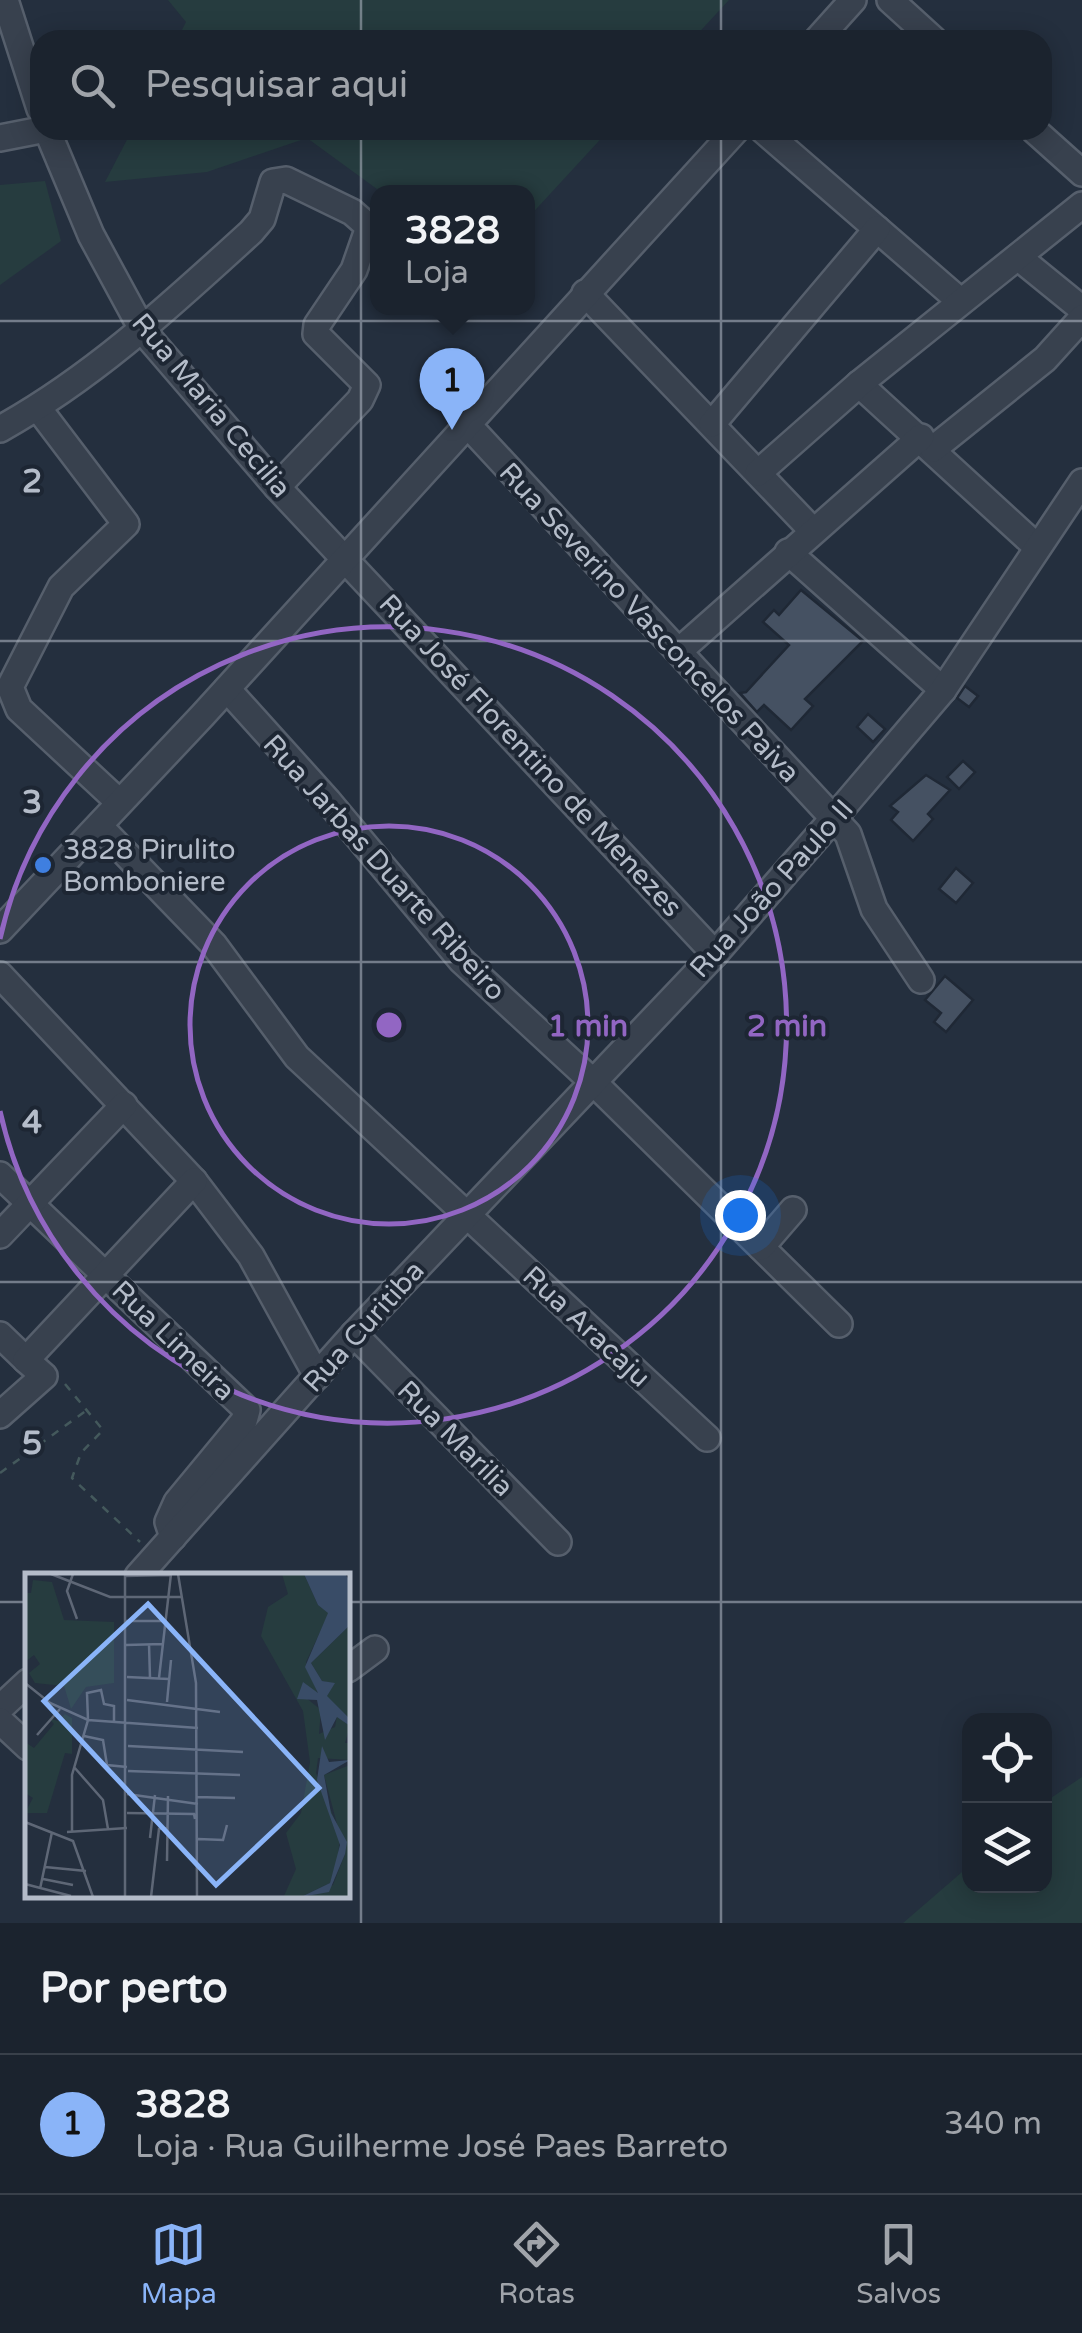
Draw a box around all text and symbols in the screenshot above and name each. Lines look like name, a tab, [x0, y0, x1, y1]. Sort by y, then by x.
search box	[30, 30, 1052, 140]
icon: search	[65, 58, 120, 113]
text: Pesquisar aqui	[145, 62, 408, 108]
popup	[370, 185, 535, 315]
text: 3828	[405, 208, 500, 254]
text: Loja	[405, 254, 469, 292]
street label: Rua Maria Cecilia	[124, 307, 298, 505]
pin: 1	[420, 348, 484, 430]
street label: Rua Severino Vasconcelos Paiva	[492, 456, 807, 790]
text: 2	[22, 463, 42, 501]
street label: Rua José Florentino de Menezes	[372, 587, 689, 924]
street label: Rua Jarbas Duarte Ribeiro	[256, 728, 513, 1008]
text: 3	[22, 784, 42, 822]
street label: Rua João Paulo II	[683, 793, 861, 985]
place label: 3828 Pirulito Bomboniere	[63, 833, 235, 899]
marker: 3828 Pirulito Bomboniere	[32, 854, 54, 876]
centre of rings	[371, 1007, 407, 1043]
text: 1 min	[548, 1008, 628, 1045]
text: 2 min	[747, 1008, 827, 1045]
text: 4	[22, 1104, 42, 1142]
your location	[715, 1190, 766, 1241]
street label: Rua Curitiba	[296, 1254, 432, 1399]
street label: Rua Aracaju	[515, 1259, 657, 1394]
street label: Rua Limeira	[105, 1274, 242, 1408]
street label: Rua Marilia	[390, 1374, 520, 1504]
text: 5	[22, 1425, 42, 1463]
inset map	[25, 1573, 350, 1898]
map controls	[962, 1713, 1052, 1893]
button: locate	[962, 1713, 1052, 1803]
button: layers	[962, 1803, 1052, 1893]
text: Por perto	[40, 1963, 228, 2014]
text: 3828	[135, 2082, 230, 2128]
text: 1	[62, 2105, 83, 2143]
text: 340 m	[944, 2105, 1042, 2143]
text: Loja · Rua Guilherme José Paes Barreto	[135, 2128, 728, 2166]
tab: Mapa	[141, 2217, 217, 2311]
tab: Rotas	[498, 2217, 575, 2311]
tab: Salvos	[856, 2217, 941, 2311]

